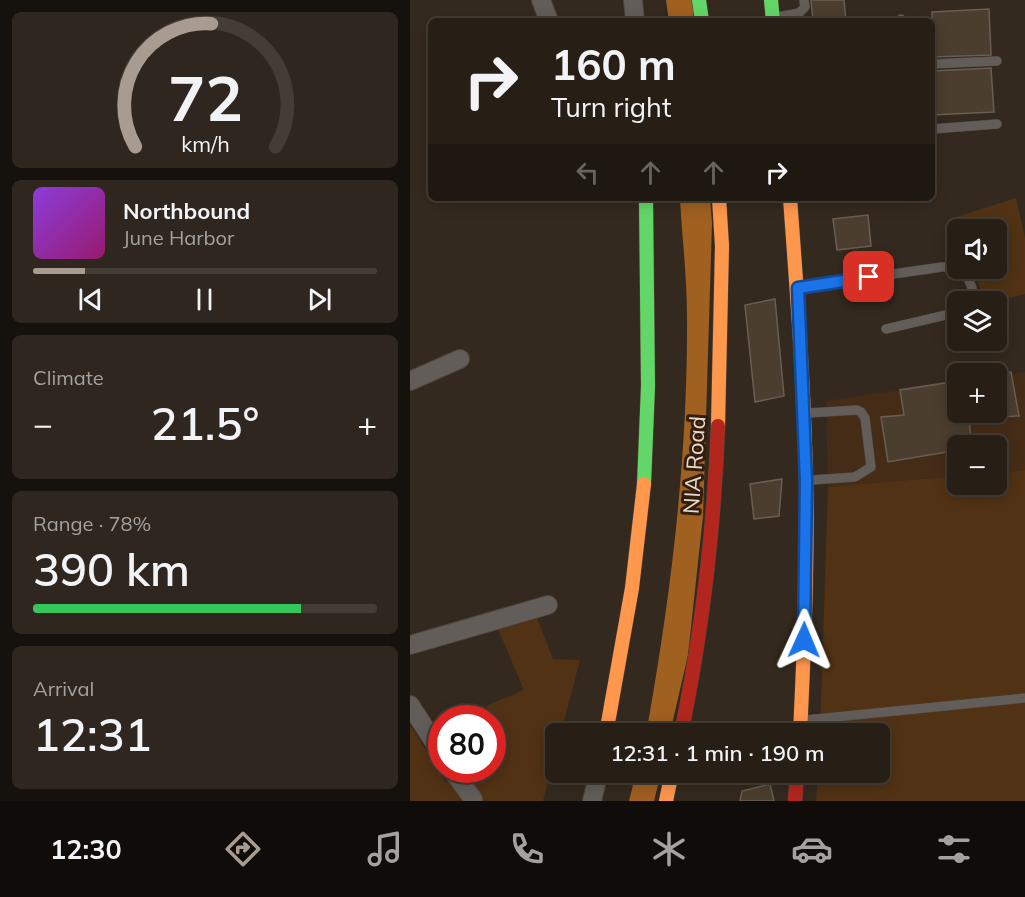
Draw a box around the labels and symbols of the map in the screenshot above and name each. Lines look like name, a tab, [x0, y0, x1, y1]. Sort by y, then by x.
pin	[843, 251, 894, 302]
street label: NIA Road	[677, 415, 711, 515]
position arrow	[772, 608, 836, 672]
speed limit sign: 80	[428, 705, 506, 783]

